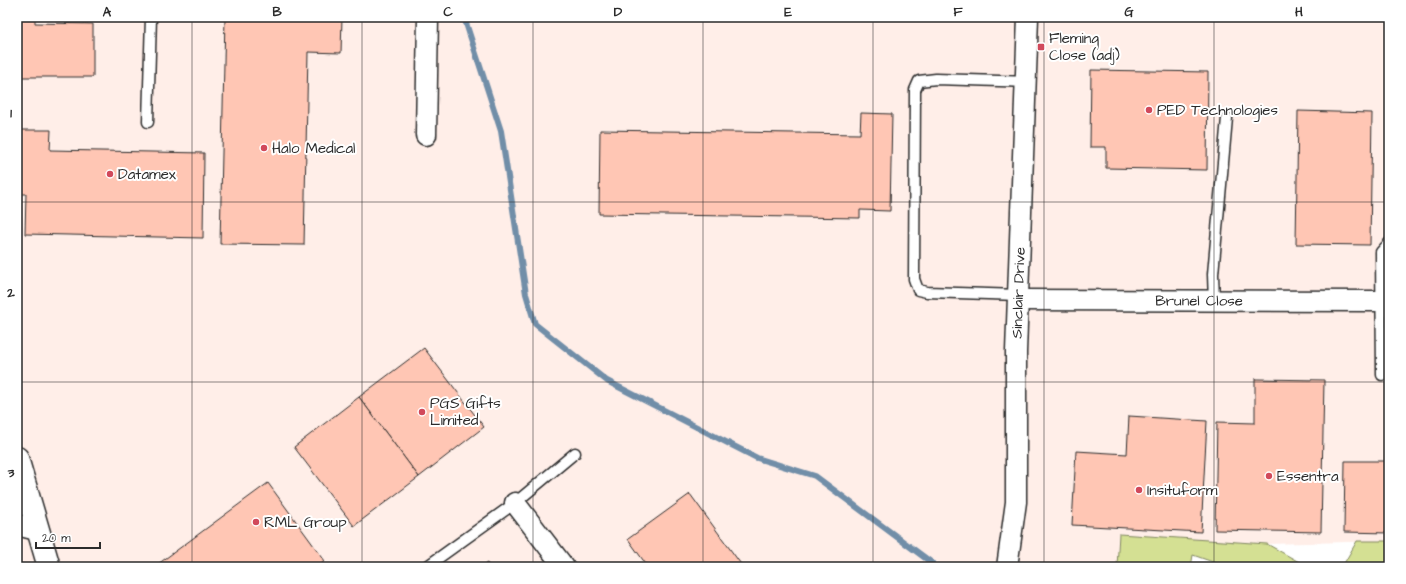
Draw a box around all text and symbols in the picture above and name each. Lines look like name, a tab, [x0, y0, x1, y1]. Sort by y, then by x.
text: A	[103, 3, 112, 21]
text: B	[272, 3, 282, 21]
text: C	[443, 3, 453, 21]
text: D	[614, 3, 623, 21]
text: E	[784, 3, 792, 21]
text: F	[953, 3, 963, 21]
text: G	[1124, 3, 1134, 21]
text: H	[1295, 3, 1303, 21]
place label: Fleming Close (adj)	[1049, 28, 1120, 66]
marker: Fleming Close (adj)	[1036, 42, 1046, 52]
place label: PED Technologies	[1157, 100, 1278, 122]
text: 1	[10, 104, 12, 122]
marker: PED Technologies	[1144, 105, 1154, 115]
place label: Halo Medical	[272, 138, 355, 159]
marker: Halo Medical	[259, 143, 269, 153]
place label: Datamex	[118, 164, 177, 185]
marker: Datamex	[105, 169, 115, 179]
street label: Sinclair Drive	[1006, 246, 1030, 339]
text: 2	[6, 284, 15, 302]
street label: Brunel Close	[1155, 290, 1243, 311]
place label: PGS Gifts Limited	[430, 393, 501, 431]
marker: PGS Gifts Limited	[417, 407, 427, 417]
text: 3	[7, 464, 15, 482]
place label: Essentra	[1277, 466, 1339, 487]
marker: Essentra	[1264, 471, 1274, 481]
place label: Insituform	[1147, 480, 1218, 501]
marker: Insituform	[1134, 485, 1144, 495]
place label: RML Group	[264, 512, 347, 533]
marker: RML Group	[251, 517, 261, 527]
scale bar	[36, 524, 100, 550]
text: 20 m	[42, 530, 71, 547]

